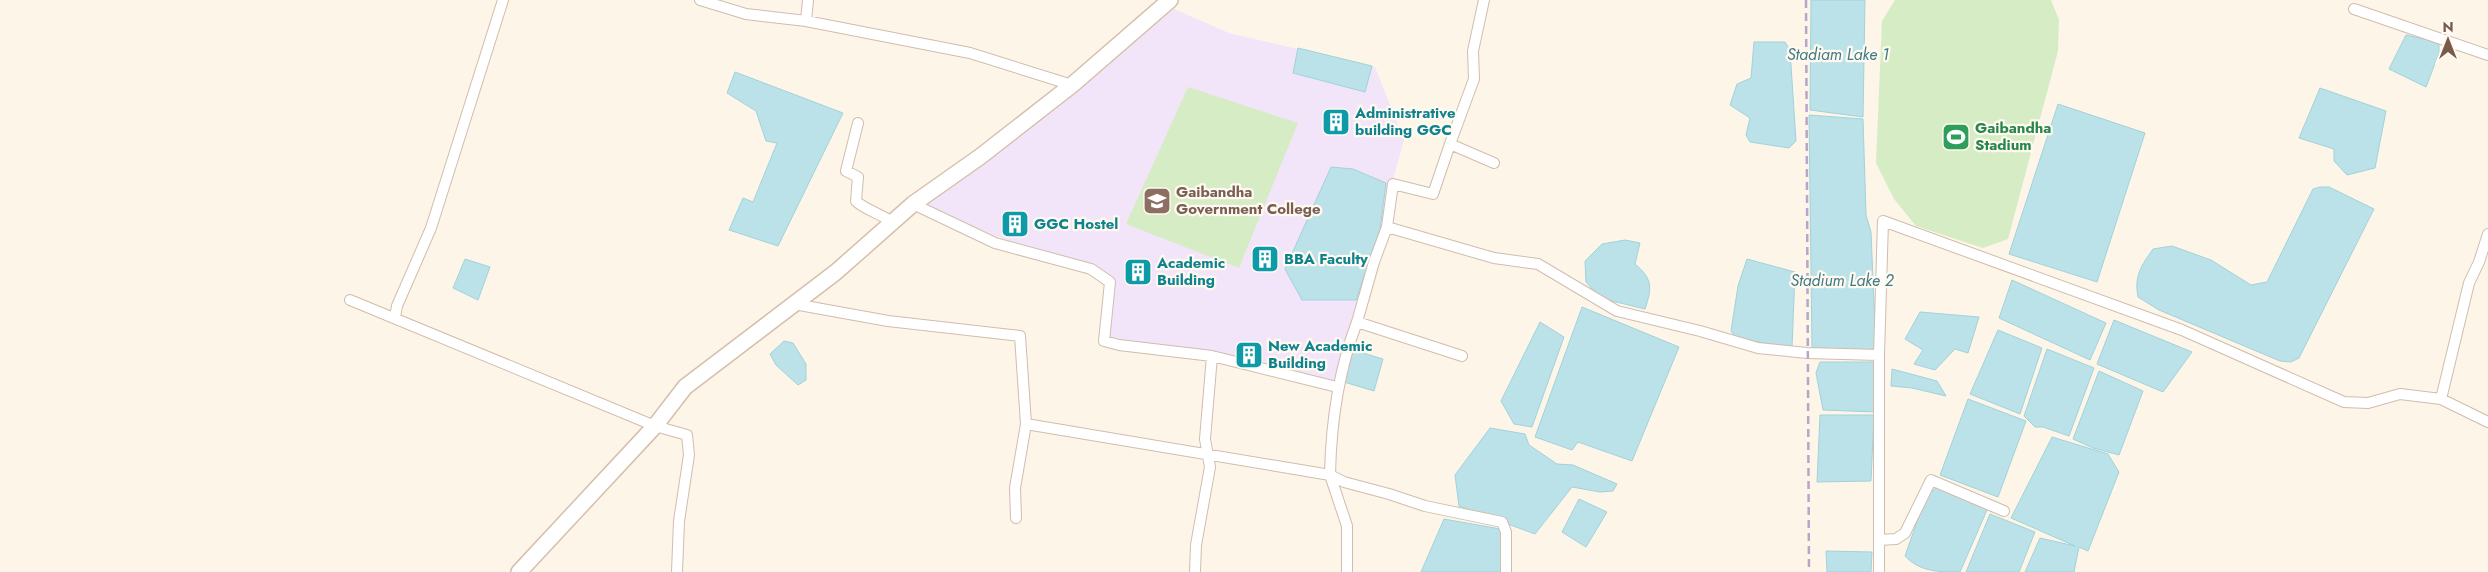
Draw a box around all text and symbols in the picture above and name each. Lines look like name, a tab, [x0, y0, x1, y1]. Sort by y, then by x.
north arrow	[2423, 15, 2473, 65]
text: N	[2442, 17, 2454, 37]
water label: Stadiam Lake 1	[1787, 43, 1889, 66]
place label: Administrative building GGC	[1354, 102, 1456, 141]
building icon: Administrative building GGC	[1321, 107, 1351, 137]
place label: Gaibandha Stadium	[1975, 117, 2051, 156]
sports icon: Gaibandha Stadium	[1941, 122, 1971, 152]
place label: Gaibandha Government College	[1176, 181, 1321, 220]
school or university icon: Gaibandha Government College	[1142, 186, 1172, 216]
building icon: GGC Hostel	[1000, 209, 1030, 239]
place label: GGC Hostel	[1034, 213, 1118, 235]
building icon: BBA Faculty	[1250, 244, 1280, 274]
place label: BBA Faculty	[1284, 248, 1368, 270]
place label: Academic Building	[1156, 252, 1225, 291]
building icon: Academic Building	[1123, 257, 1153, 287]
water label: Stadium Lake 2	[1790, 269, 1895, 292]
place label: New Academic Building	[1268, 335, 1372, 374]
building icon: New Academic Building	[1234, 340, 1264, 370]

